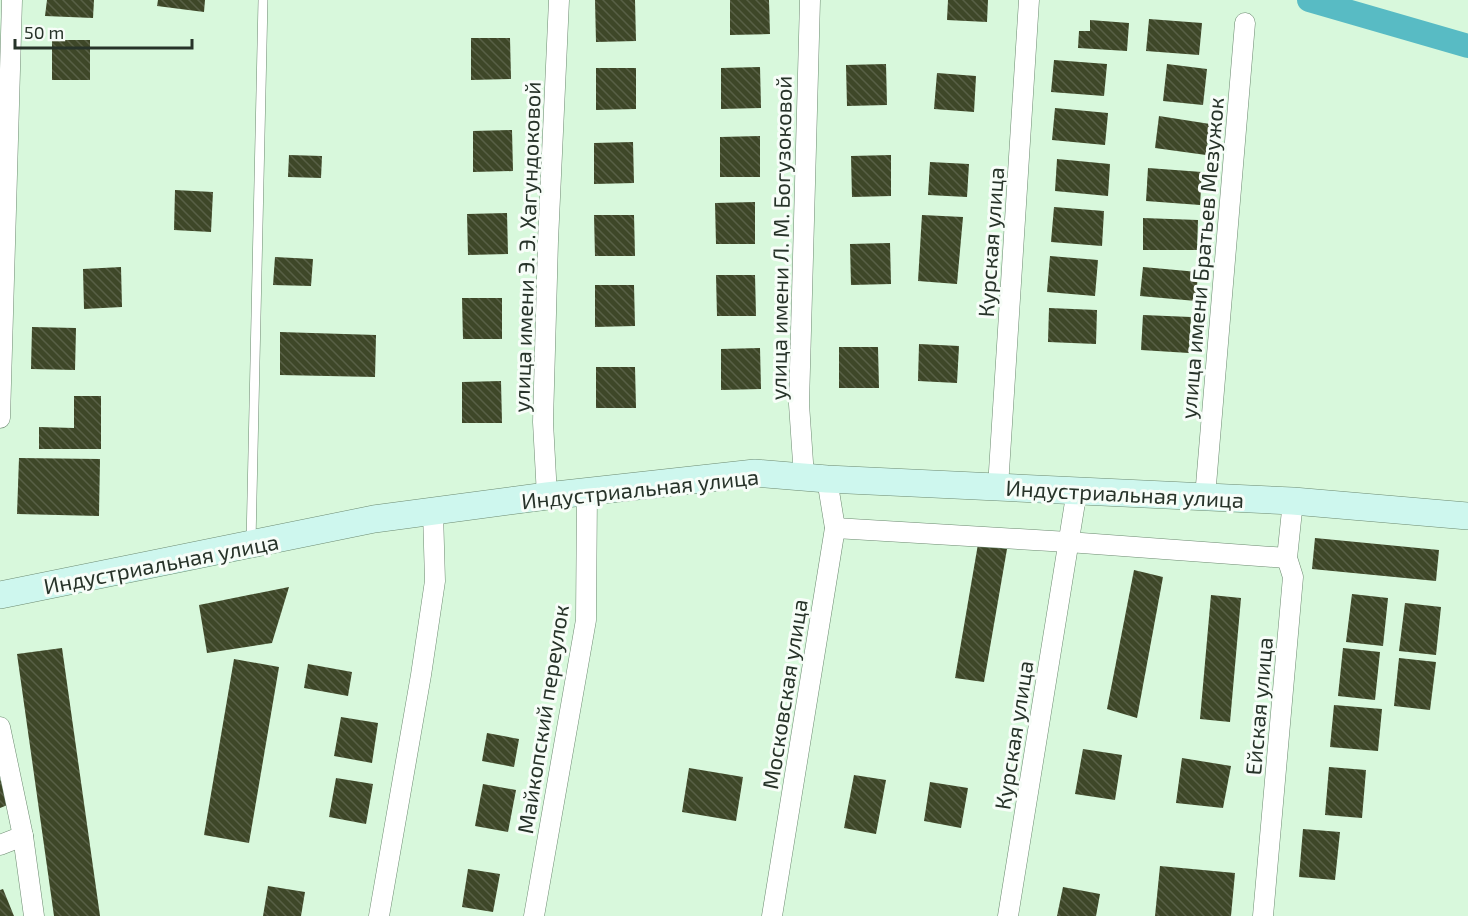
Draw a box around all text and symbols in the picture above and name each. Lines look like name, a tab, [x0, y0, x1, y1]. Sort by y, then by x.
scale bar	[15, 12, 192, 50]
text: 50 m	[24, 21, 64, 43]
street label: улица имени Л. М. Богузоковой	[764, 75, 797, 401]
street label: улица имени Э. Э. Хагундоковой	[507, 81, 546, 413]
street label: улица имени Братьев Мезужок	[1174, 96, 1229, 420]
street label: Курская улица	[972, 166, 1009, 318]
street label: Индустриальная улица	[520, 463, 760, 514]
street label: Индустриальная улица	[1005, 474, 1245, 513]
street label: Индустриальная улица	[41, 527, 281, 600]
street label: Московская улица	[756, 597, 813, 791]
street label: Майкопский переулок	[511, 602, 574, 835]
street label: Ейская улица	[1239, 636, 1278, 776]
street label: Курская улица	[988, 659, 1039, 812]

